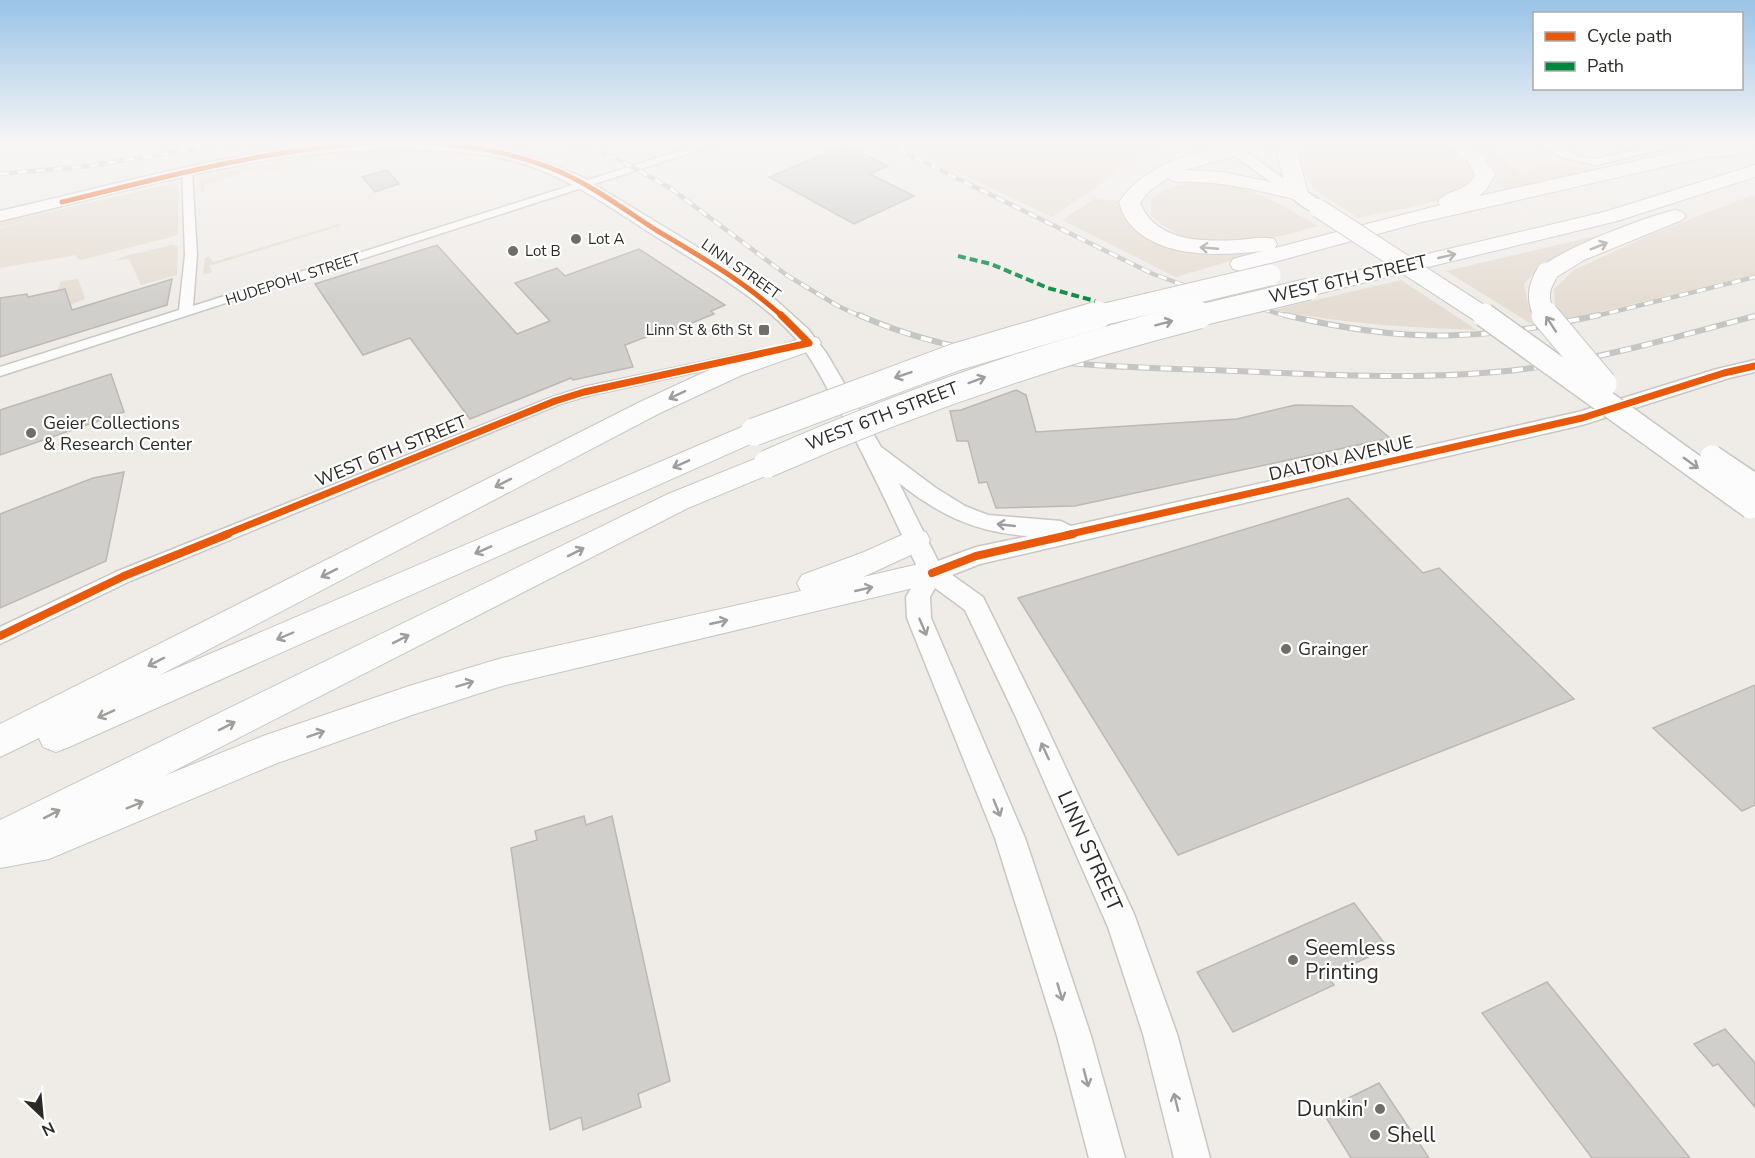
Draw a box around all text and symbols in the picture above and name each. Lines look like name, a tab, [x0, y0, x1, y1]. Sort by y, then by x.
legend	[1533, 12, 1743, 90]
text: Cycle path	[1587, 24, 1672, 48]
text: Path	[1587, 54, 1624, 78]
place label: Lot A	[588, 229, 624, 249]
marker: Lot A	[569, 232, 583, 246]
street label: LINN STREET	[697, 234, 785, 304]
one-way arrow	[1589, 240, 1608, 251]
place label: Lot B	[525, 241, 561, 261]
one-way arrow	[1199, 242, 1219, 253]
marker: Lot B	[506, 244, 520, 258]
street label: HUDEPOHL STREET	[223, 248, 363, 310]
street label: WEST 6TH STREET	[1267, 249, 1430, 309]
one-way arrow	[1437, 250, 1456, 262]
one-way arrow	[1545, 316, 1557, 333]
one-way arrow	[1154, 317, 1173, 329]
place label: Linn St & 6th St	[646, 320, 753, 340]
marker: Linn St & 6th St	[757, 323, 771, 337]
one-way arrow	[894, 370, 913, 381]
one-way arrow	[967, 374, 986, 385]
street label: WEST 6TH STREET	[802, 376, 962, 456]
one-way arrow	[668, 390, 686, 402]
street label: WEST 6TH STREET	[312, 410, 471, 492]
place label: Geier Collections & Research Center	[43, 411, 193, 456]
marker: Geier Collections & Research Center	[24, 426, 38, 440]
street label: DALTON AVENUE	[1266, 430, 1416, 486]
one-way arrow	[1682, 457, 1698, 469]
one-way arrow	[673, 459, 691, 470]
one-way arrow	[494, 478, 512, 490]
one-way arrow	[996, 519, 1016, 530]
one-way arrow	[475, 545, 493, 556]
one-way arrow	[566, 546, 584, 557]
one-way arrow	[321, 568, 339, 579]
one-way arrow	[854, 582, 873, 594]
one-way arrow	[709, 615, 728, 627]
one-way arrow	[918, 618, 929, 636]
one-way arrow	[276, 631, 295, 642]
one-way arrow	[392, 633, 410, 645]
place label: Grainger	[1298, 637, 1368, 661]
marker: Grainger	[1279, 642, 1293, 656]
one-way arrow	[148, 656, 165, 668]
one-way arrow	[455, 677, 474, 688]
one-way arrow	[98, 708, 116, 720]
one-way arrow	[217, 720, 235, 732]
one-way arrow	[306, 727, 325, 738]
one-way arrow	[1039, 742, 1051, 760]
street label: LINN STREET	[1051, 786, 1129, 916]
one-way arrow	[992, 798, 1003, 816]
one-way arrow	[125, 799, 143, 810]
one-way arrow	[43, 807, 61, 819]
place label: Seemless Printing	[1305, 934, 1396, 986]
marker: Seemless Printing	[1286, 953, 1300, 967]
one-way arrow	[1056, 982, 1067, 1001]
one-way arrow	[1080, 1068, 1092, 1087]
north arrow	[12, 1086, 72, 1146]
one-way arrow	[1170, 1092, 1182, 1111]
place label: Dunkin'	[1297, 1095, 1368, 1123]
marker: Dunkin'	[1373, 1102, 1387, 1116]
text: N	[38, 1116, 58, 1141]
place label: Shell	[1387, 1121, 1436, 1149]
marker: Shell	[1368, 1128, 1382, 1142]

